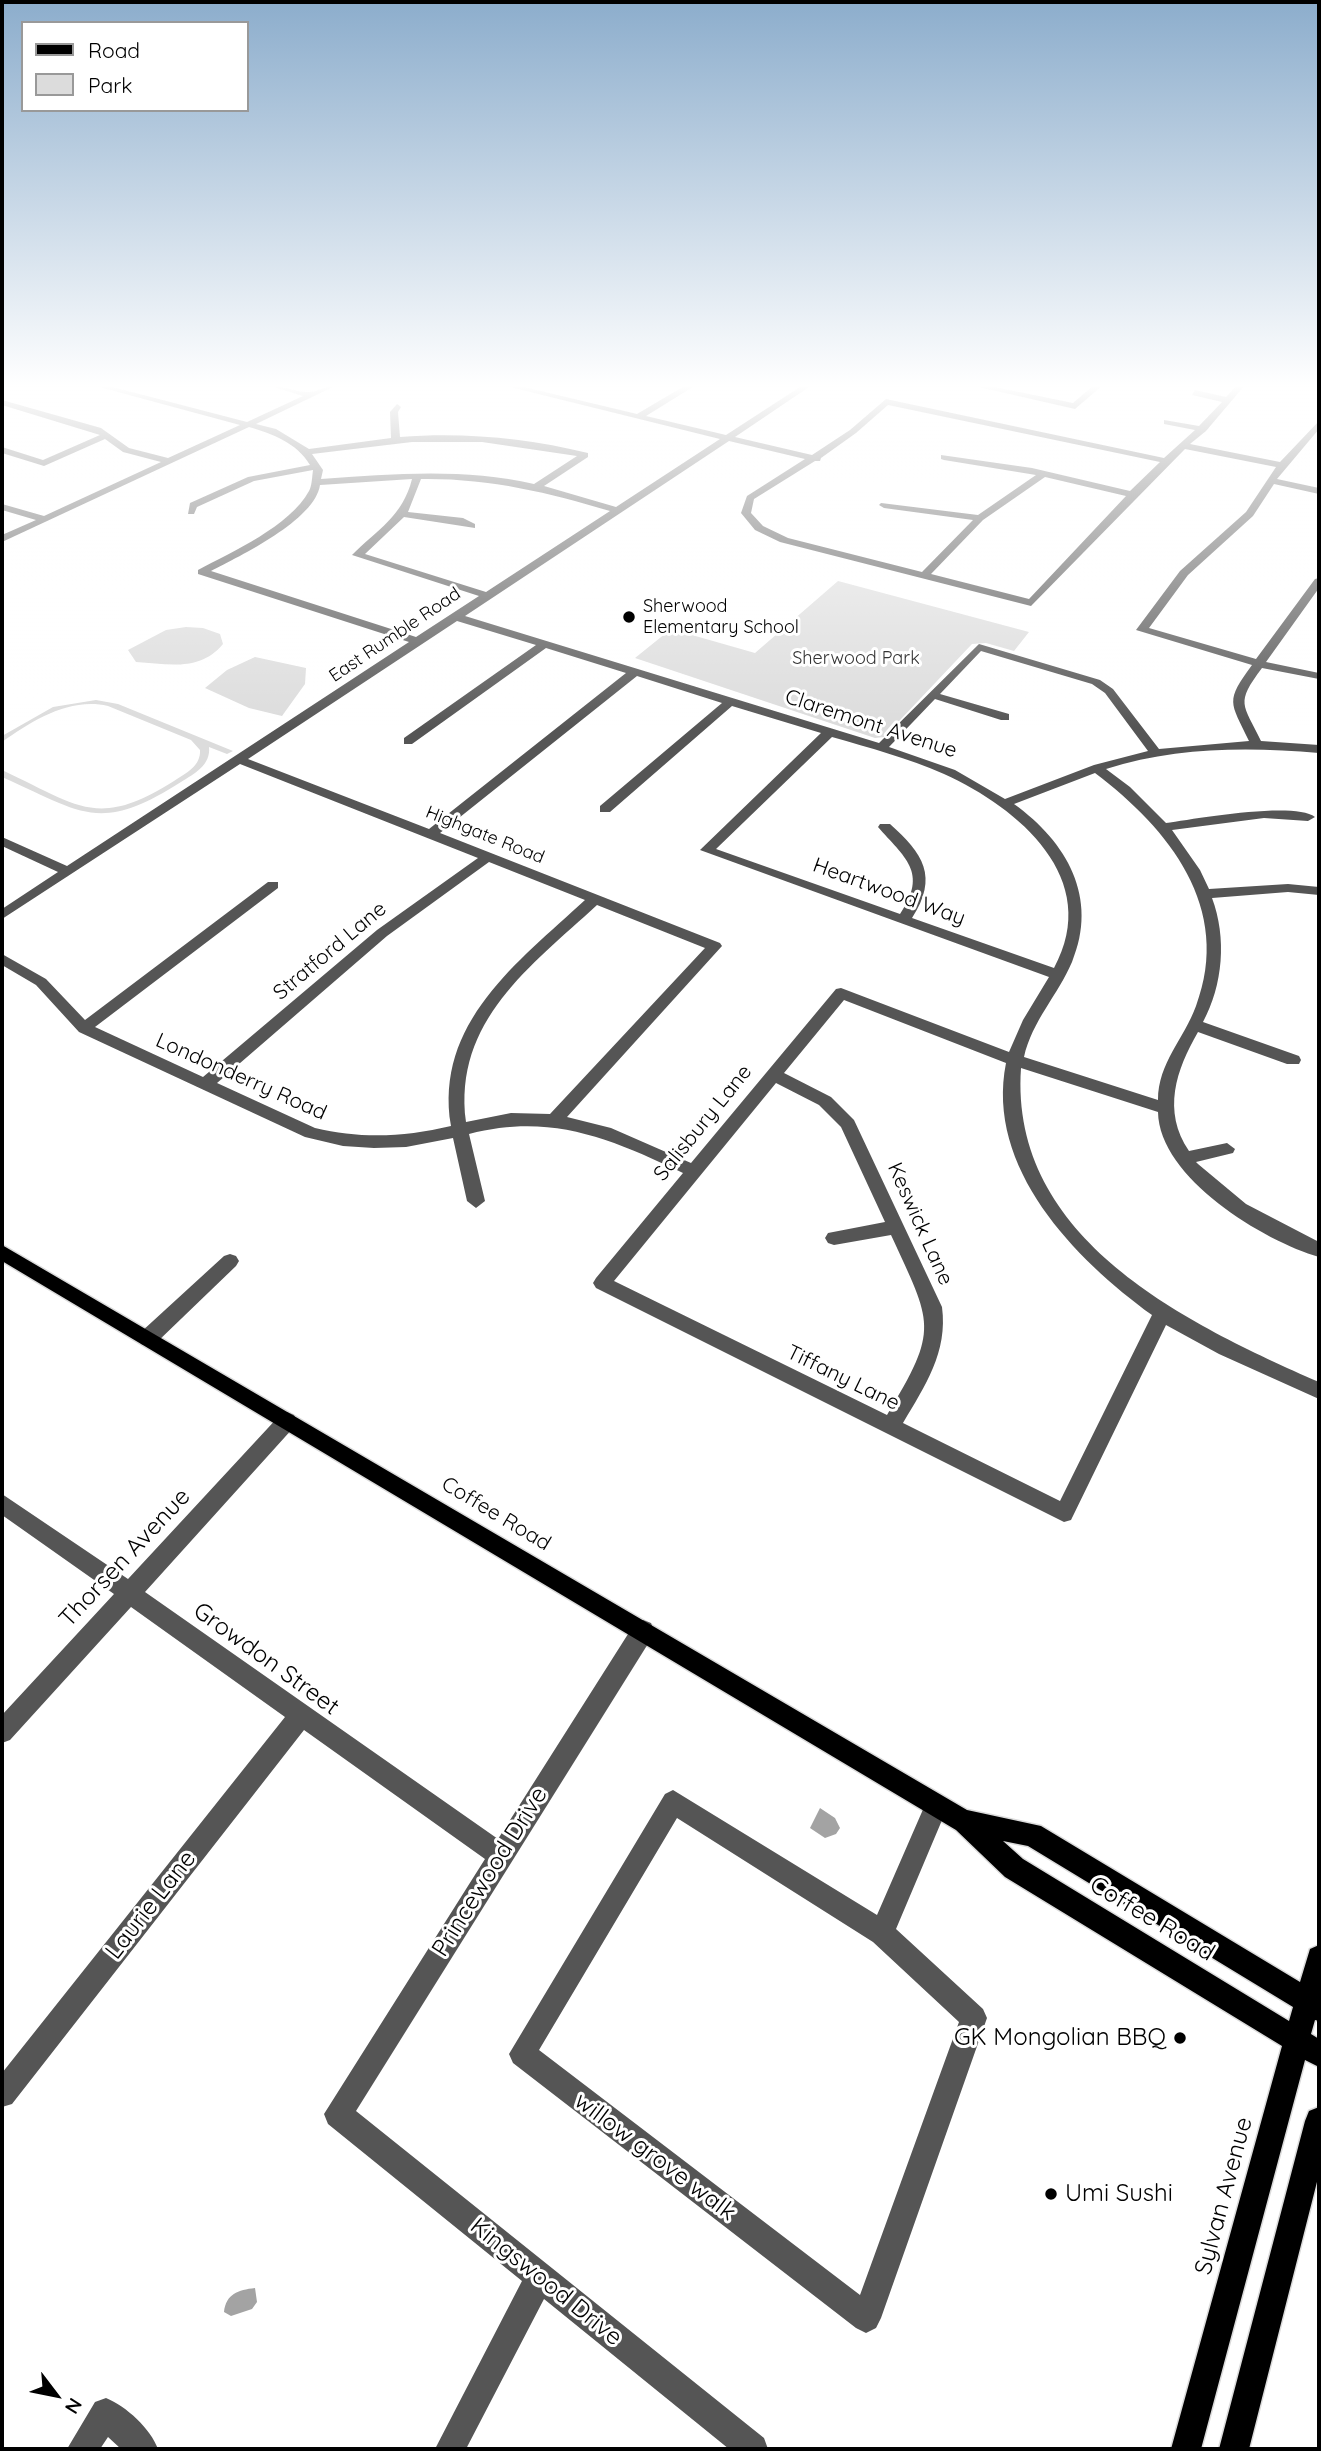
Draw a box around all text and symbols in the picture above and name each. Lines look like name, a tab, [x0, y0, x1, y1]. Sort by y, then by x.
legend	[21, 21, 248, 112]
text: Road	[88, 37, 140, 63]
text: Park	[88, 72, 132, 98]
street label: East Rumble Road	[325, 583, 465, 687]
place label: Sherwood Elementary School	[643, 596, 799, 638]
marker: Sherwood Elementary School	[621, 609, 637, 625]
park label: Sherwood Park	[792, 648, 920, 670]
street label: Claremont Avenue	[782, 684, 960, 764]
street label: Highgate Road	[423, 801, 547, 869]
street label: Heartwood Way	[809, 853, 969, 931]
street label: Stratford Lane	[268, 897, 392, 1005]
street label: Londonderry Road	[152, 1028, 330, 1126]
street label: Salisbury Lane	[649, 1060, 757, 1186]
street label: Keswick Lane	[882, 1159, 958, 1289]
street label: Tiffany Lane	[782, 1340, 904, 1416]
street label: Coffee Road	[437, 1472, 555, 1556]
street label: Thorsen Avenue	[53, 1483, 197, 1633]
street label: Growdon Street	[188, 1597, 344, 1721]
street label: Princewood Drive	[426, 1782, 554, 1962]
street label: Laurie Lane	[100, 1845, 202, 1965]
street label: Coffee Road	[1084, 1870, 1220, 1968]
place label: GK Mongolian BBQ	[954, 2024, 1166, 2052]
marker: GK Mongolian BBQ	[1172, 2030, 1188, 2046]
street label: willow grove walk	[569, 2087, 741, 2227]
street label: Sylvan Avenue	[1189, 2114, 1259, 2278]
place label: Umi Sushi	[1065, 2180, 1173, 2208]
marker: Umi Sushi	[1043, 2186, 1059, 2202]
street label: Kingswood Drive	[464, 2212, 628, 2352]
north arrow	[21, 2360, 91, 2430]
text: N	[60, 2394, 88, 2418]

